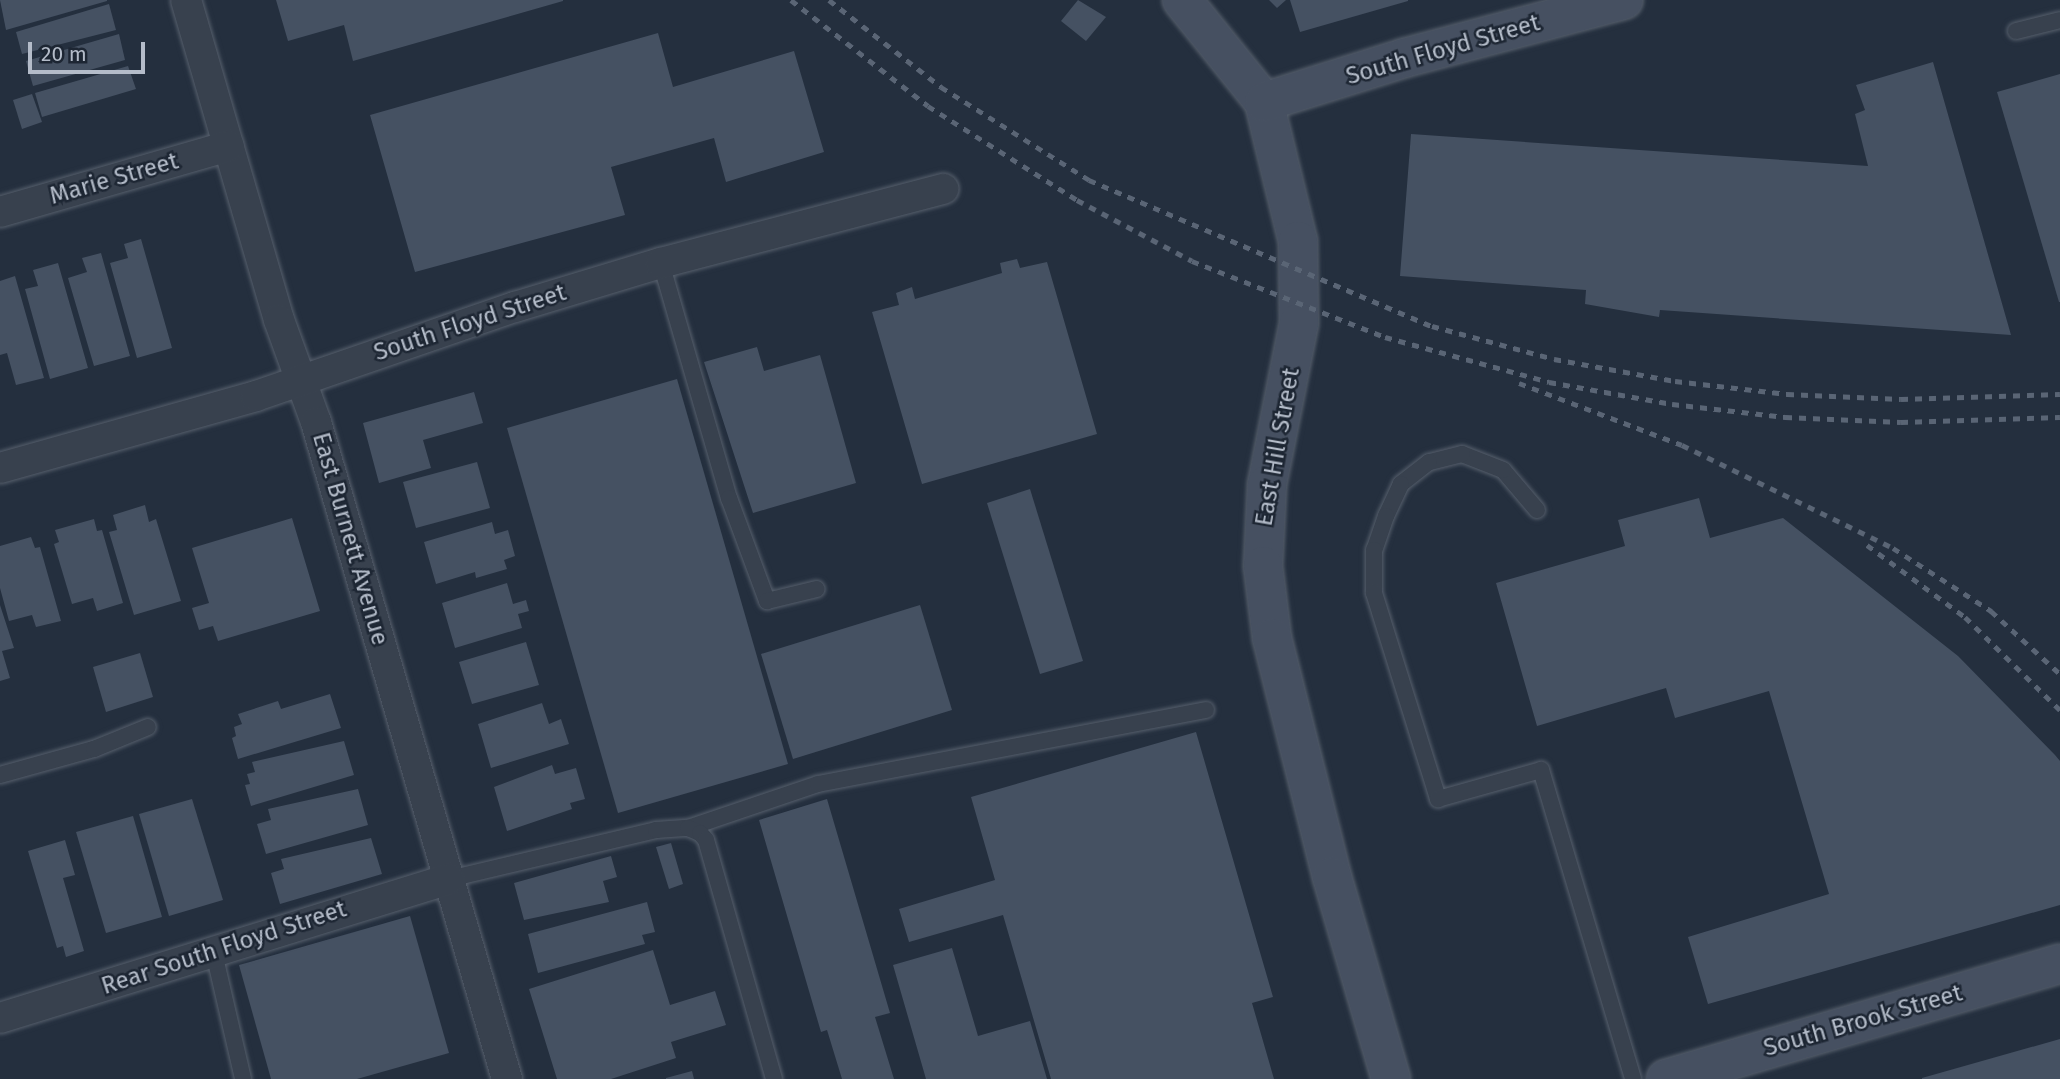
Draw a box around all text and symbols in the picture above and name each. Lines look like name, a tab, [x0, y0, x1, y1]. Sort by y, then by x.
street label: South Floyd Street	[1343, 9, 1543, 91]
scale bar	[32, 28, 149, 72]
text: 20 m	[41, 41, 87, 67]
street label: Marie Street	[46, 147, 182, 211]
street label: South Floyd Street	[370, 278, 570, 368]
street label: East Hill Street	[1250, 366, 1306, 528]
street label: East Burnett Avenue	[306, 429, 394, 649]
street label: Rear South Floyd Street	[98, 895, 350, 1001]
street label: South Brook Street	[1760, 979, 1966, 1063]

